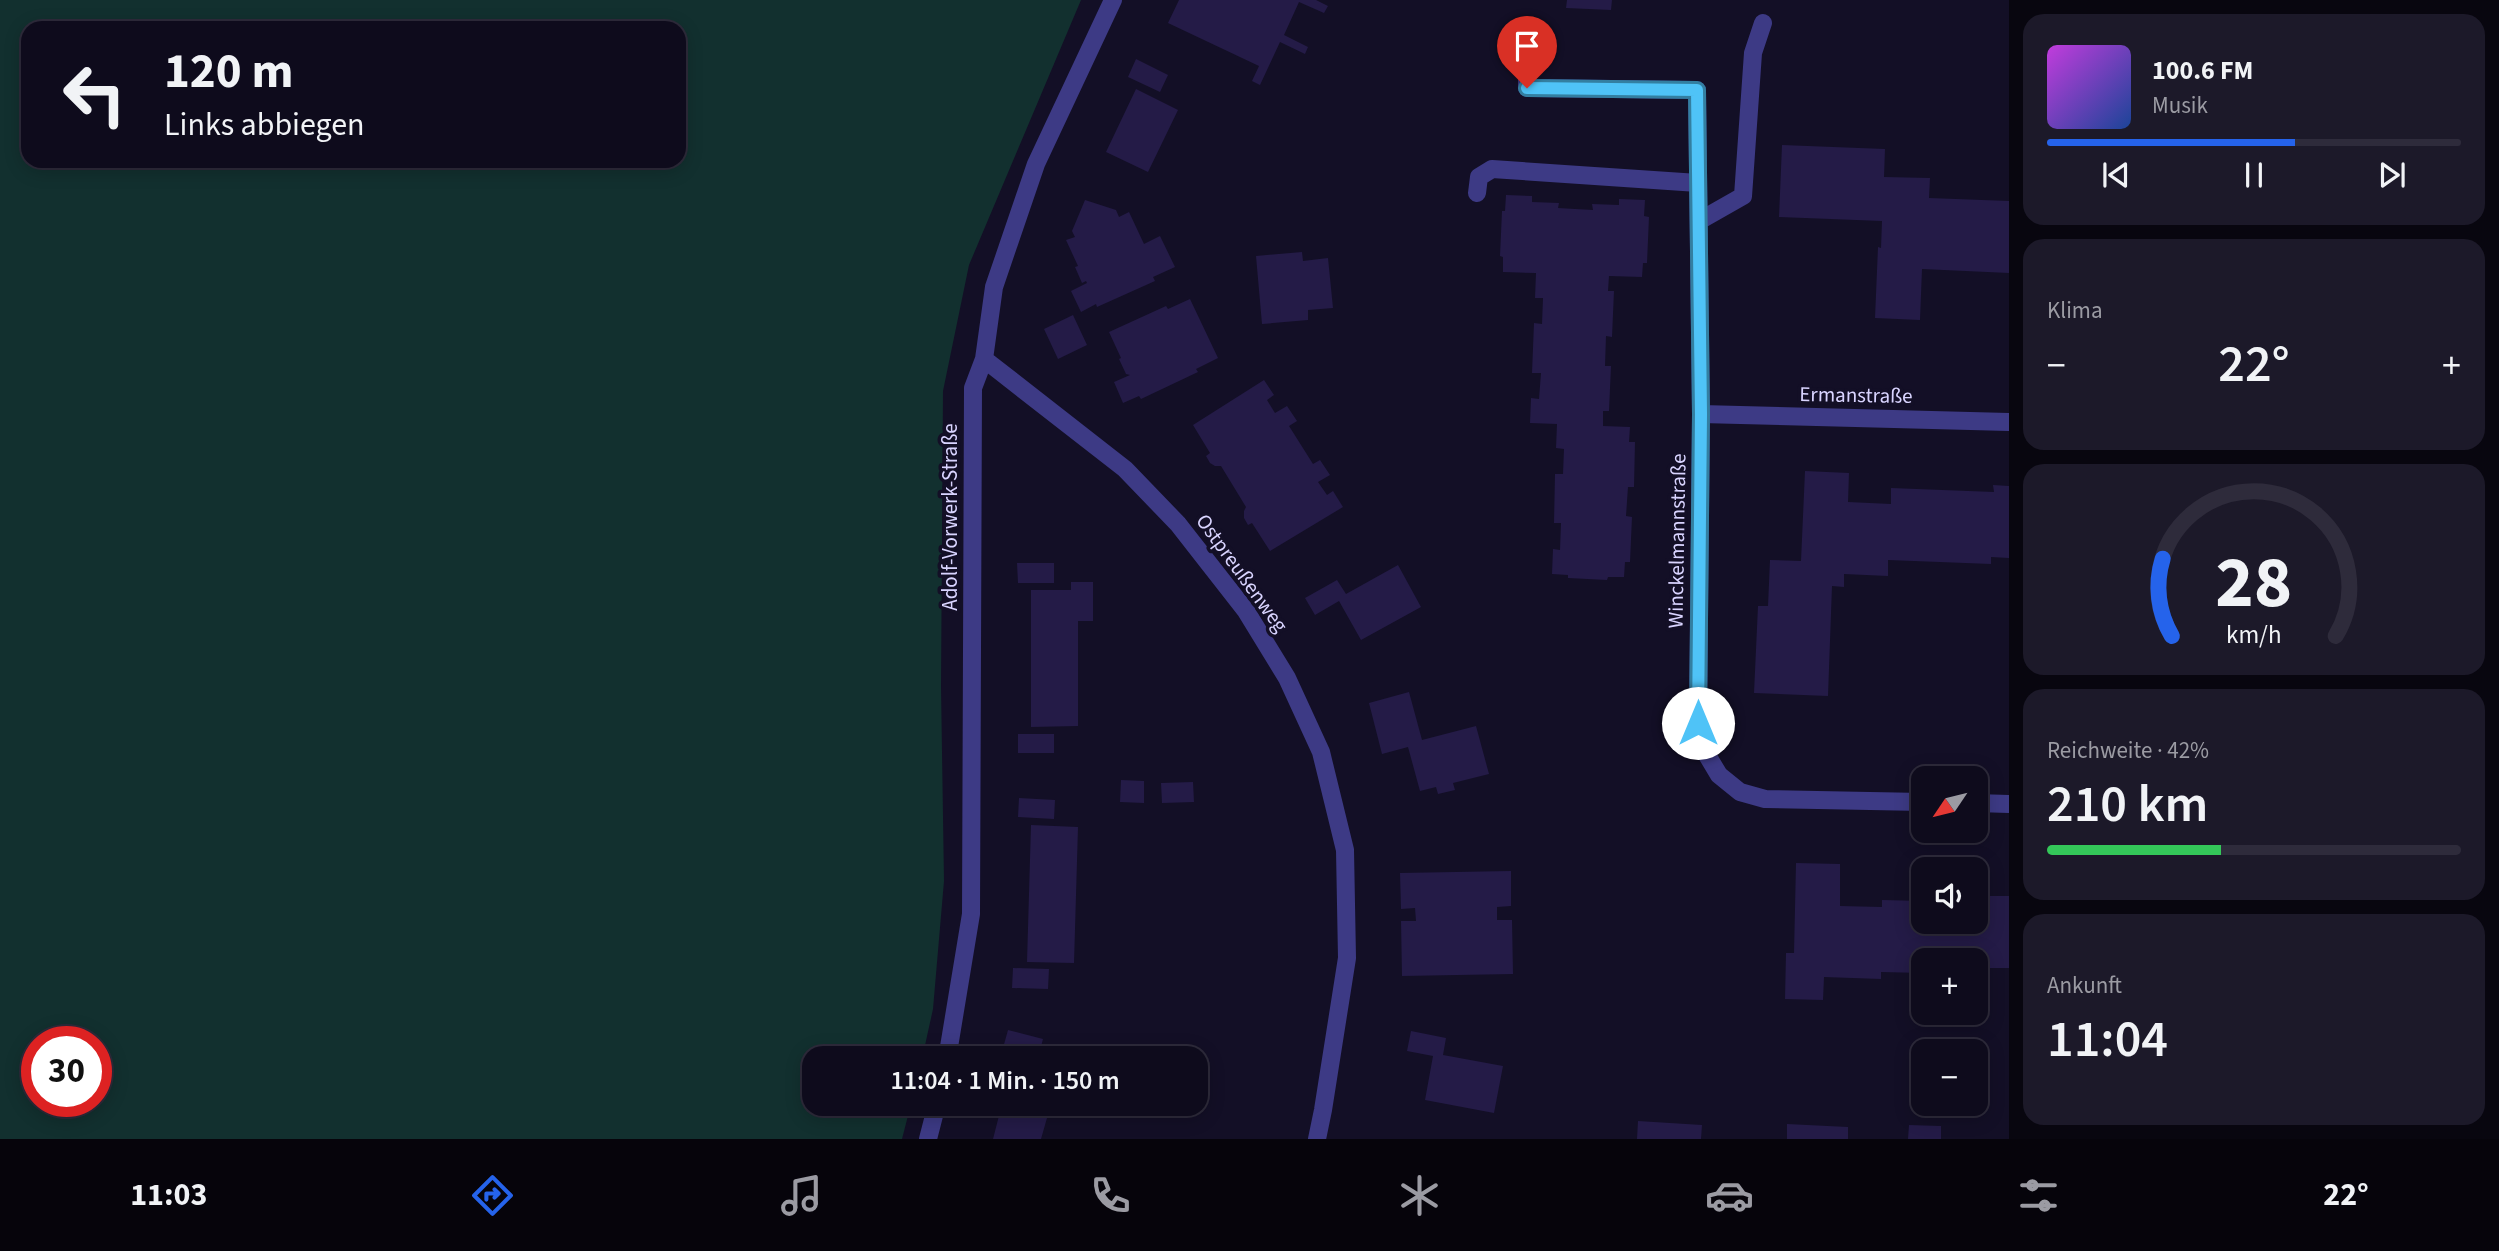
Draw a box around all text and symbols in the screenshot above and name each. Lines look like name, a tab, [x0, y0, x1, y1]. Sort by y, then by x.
pin	[1497, 16, 1557, 88]
icon: arrive	[1508, 27, 1546, 65]
text: 120 m	[164, 37, 293, 107]
icon: left	[49, 49, 140, 140]
text: 100.6 FM	[2152, 52, 2253, 89]
text: Musik	[2152, 89, 2208, 122]
text: Links abbiegen	[164, 102, 365, 148]
icon: previous	[2097, 156, 2135, 194]
icon: pause	[2235, 156, 2273, 194]
icon: next	[2373, 156, 2411, 194]
text: Klima	[2047, 294, 2103, 327]
text: 22°	[2218, 328, 2290, 402]
text: −	[2047, 339, 2066, 393]
text: +	[2442, 339, 2461, 393]
street label: Ermanstraße	[1799, 379, 1913, 411]
street label: Adolf-Vorwerk-Straße	[935, 423, 965, 611]
street label: Winckelmannstraße	[1660, 453, 1694, 629]
street label: Ostpreußenweg	[1189, 508, 1295, 639]
text: 28	[2216, 531, 2292, 635]
text: km/h	[2226, 616, 2282, 652]
position arrow	[1661, 686, 1735, 760]
text: Reichweite · 42%	[2047, 734, 2209, 767]
north arrow	[1911, 766, 1988, 844]
map controls	[1911, 766, 1988, 1116]
text: 210 km	[2047, 768, 2208, 842]
button: sound	[1911, 857, 1988, 934]
button: +	[1911, 948, 1988, 1025]
text: Ankunft	[2047, 969, 2122, 1002]
text: 11:04	[2047, 1003, 2168, 1077]
speed limit sign: 30	[21, 1026, 112, 1117]
button: −	[1911, 1039, 1988, 1116]
text: 11:04 · 1 Min. · 150 m	[890, 1062, 1120, 1099]
icon: directions	[468, 1171, 517, 1220]
icon: music	[777, 1171, 826, 1220]
icon: phone	[1086, 1171, 1135, 1220]
icon: climate	[1395, 1171, 1444, 1220]
icon: car	[1705, 1171, 1754, 1220]
icon: filters	[2014, 1171, 2063, 1220]
text: 11:03	[130, 1172, 207, 1218]
text: 22°	[2323, 1172, 2369, 1218]

